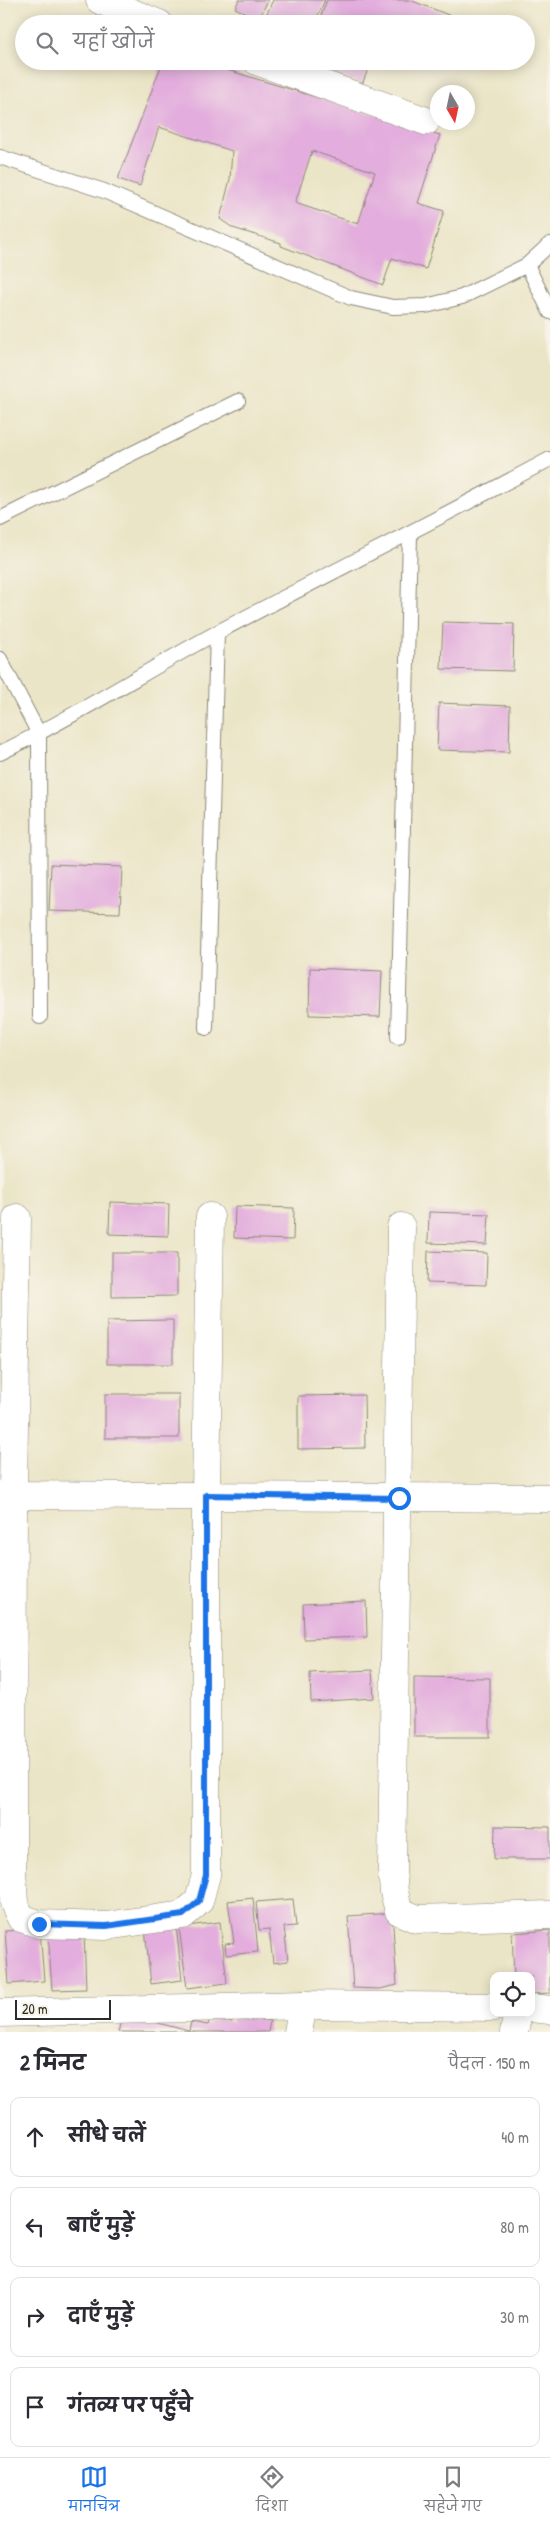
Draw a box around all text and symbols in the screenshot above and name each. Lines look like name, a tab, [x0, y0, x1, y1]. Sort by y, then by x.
search box	[15, 15, 535, 70]
text: यहाँ खोजें	[73, 28, 154, 54]
icon: search	[33, 29, 61, 57]
north arrow	[430, 85, 475, 130]
route start	[388, 1487, 411, 1510]
route end	[28, 1913, 51, 1936]
map controls	[490, 1972, 535, 2017]
button: locate	[490, 1972, 535, 2017]
scale bar	[15, 1997, 111, 2020]
text: 20 m	[22, 1999, 48, 2018]
text: 2 मिनट	[20, 2048, 86, 2077]
text: पैदल · 150 m	[448, 2052, 530, 2074]
text: सीधे चलें	[68, 2122, 145, 2148]
icon: ahead	[21, 2123, 49, 2151]
text: 40 m	[501, 2126, 529, 2148]
text: बाएँ मुड़ें	[68, 2212, 134, 2238]
icon: left	[21, 2213, 49, 2241]
text: 80 m	[500, 2216, 529, 2238]
text: दाएँ मुड़ें	[68, 2302, 134, 2328]
icon: right	[21, 2303, 49, 2331]
text: 30 m	[500, 2306, 529, 2328]
text: गंतव्य पर पहुँचे	[68, 2392, 192, 2418]
icon: arrive	[21, 2393, 49, 2421]
tab: मानचित्र	[68, 2463, 120, 2522]
tab: दिशा	[256, 2463, 288, 2522]
tab: सहेजे गए	[424, 2463, 482, 2522]

